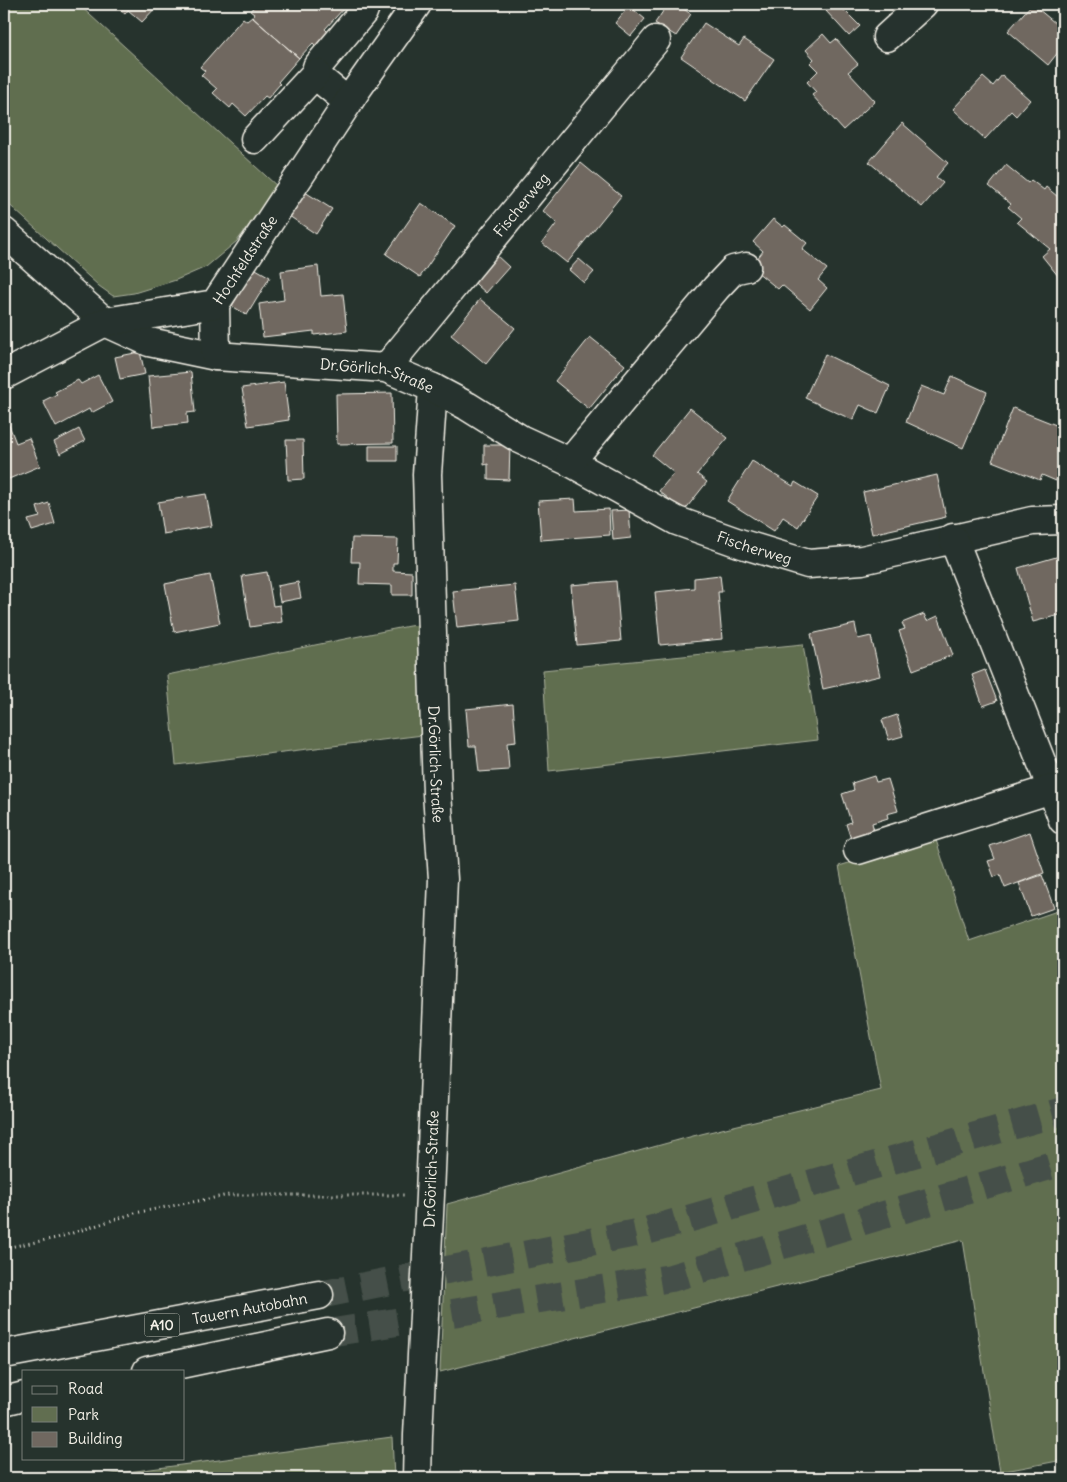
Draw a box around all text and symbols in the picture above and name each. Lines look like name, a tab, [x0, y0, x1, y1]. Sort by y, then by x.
street label: Fischerweg	[489, 168, 553, 240]
street label: Hochfeldstraße	[208, 211, 281, 308]
street label: Dr.Görlich-Straße	[319, 354, 437, 397]
street label: Fischerweg	[714, 526, 794, 568]
street label: Dr.Görlich-Straße	[425, 705, 449, 823]
street label: Dr.Görlich-Straße	[419, 1110, 443, 1228]
street label: Tauern Autobahn	[191, 1288, 309, 1328]
road number: A10	[144, 1314, 180, 1336]
legend	[22, 1370, 185, 1460]
text: Road	[68, 1379, 103, 1398]
text: Park	[68, 1405, 99, 1424]
text: Building	[68, 1429, 123, 1448]

